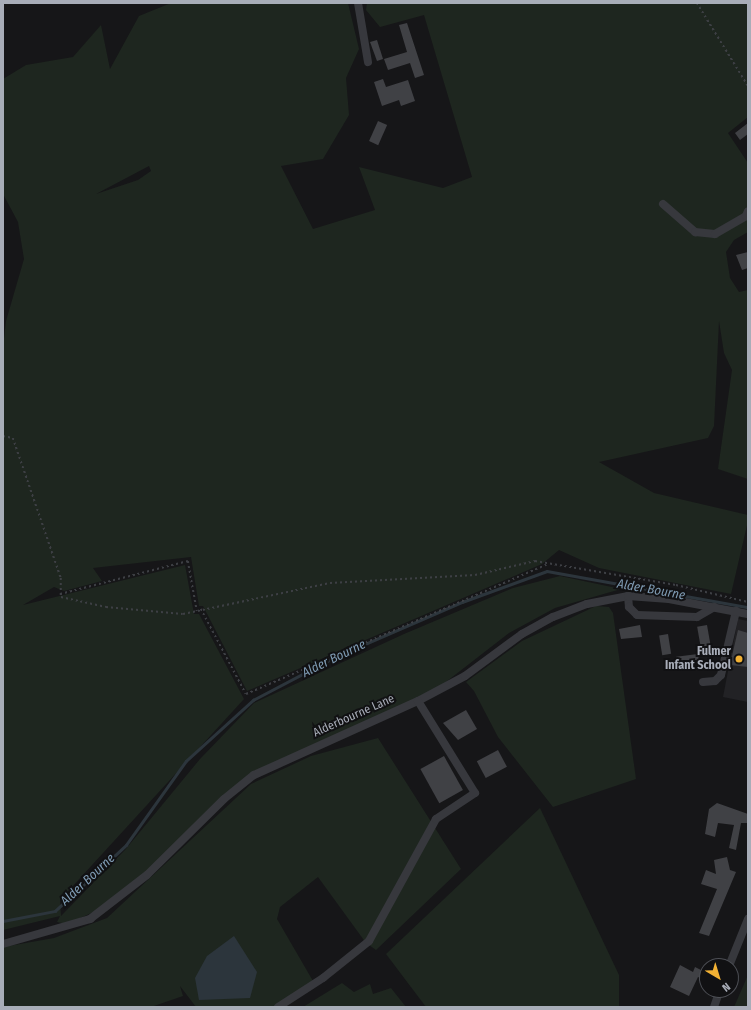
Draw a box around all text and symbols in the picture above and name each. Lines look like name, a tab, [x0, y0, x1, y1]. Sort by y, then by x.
water label: Alder Bourne	[616, 576, 686, 604]
water label: Alder Bourne	[300, 637, 368, 681]
place label: Fulmer Infant School	[665, 645, 731, 673]
marker: Fulmer Infant School	[734, 654, 744, 664]
street label: Alderbourne Lane	[311, 692, 397, 740]
water label: Alder Bourne	[58, 851, 118, 909]
north arrow	[699, 958, 739, 998]
text: N	[719, 980, 733, 994]

